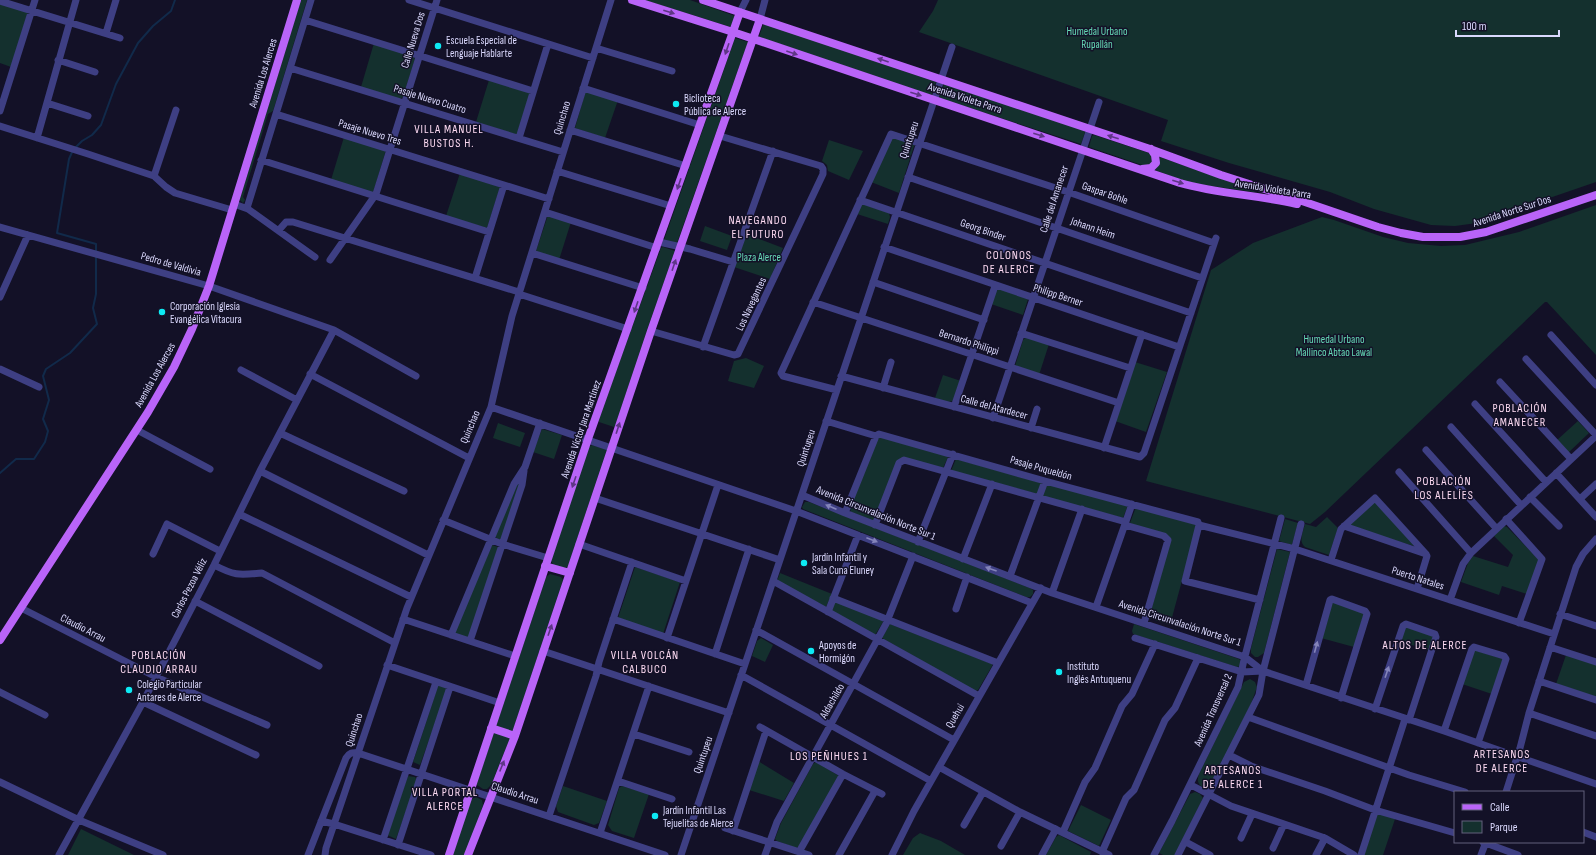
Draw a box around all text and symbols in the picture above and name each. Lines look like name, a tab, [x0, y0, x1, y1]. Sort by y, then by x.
one-way arrow	[663, 9, 675, 15]
street label: Calle Nueva Dos	[398, 10, 428, 70]
scale bar	[1456, 12, 1559, 38]
text: 100 m	[1462, 19, 1487, 34]
park label: Humedal Urbano Rupallán	[1067, 25, 1128, 51]
place label: Escuela Especial de Lenguaje Hablarte	[446, 34, 517, 60]
street label: Avenida Los Alerces	[246, 37, 280, 110]
marker: Escuela Especial de Lenguaje Hablarte	[433, 41, 443, 51]
one-way arrow	[724, 43, 730, 55]
one-way arrow	[787, 50, 799, 56]
one-way arrow	[877, 57, 889, 63]
street label: Avenida Violeta Parra	[925, 80, 1004, 116]
street label: Pasaje Nuevo Cuatro	[392, 82, 468, 116]
one-way arrow	[910, 91, 922, 97]
place label: Biclioteca Pública de Alerce	[684, 92, 746, 118]
street label: Quinchao	[551, 99, 573, 136]
marker: Biclioteca Pública de Alerce	[671, 99, 681, 109]
street label: Pasaje Nuevo Tres	[337, 116, 403, 148]
street label: Quintupeu	[897, 119, 922, 160]
district label: VILLA MANUEL BUSTOS H.	[414, 122, 484, 151]
one-way arrow	[1034, 132, 1046, 138]
one-way arrow	[1107, 134, 1119, 140]
street label: Calle del Amanecer	[1037, 164, 1071, 234]
street label: Avenida Violeta Parra	[1233, 176, 1312, 201]
one-way arrow	[676, 179, 682, 191]
street label: Gaspar Bohle	[1080, 179, 1130, 207]
one-way arrow	[1173, 180, 1185, 186]
street label: Avenida Norte Sur Dos	[1470, 192, 1553, 230]
district label: NAVEGANDO EL FUTURO	[728, 213, 788, 242]
street label: Johann Heim	[1068, 214, 1117, 242]
street label: Georg Binder	[959, 216, 1007, 244]
district label: COLONOS DE ALERCE	[983, 248, 1035, 277]
street label: Pedro de Valdivia	[140, 249, 202, 279]
park label: Plaza Alerce	[737, 251, 781, 264]
one-way arrow	[671, 258, 677, 270]
street label: Los Navegantes	[733, 275, 769, 333]
street label: Philipp Berner	[1032, 281, 1084, 309]
place label: Corporación Iglesia Evangélica Vitacura	[170, 300, 242, 326]
one-way arrow	[632, 301, 638, 313]
marker: Corporación Iglesia Evangélica Vitacura	[157, 307, 167, 317]
street label: Bernardo Philippi	[937, 326, 1001, 358]
park label: Humedal Urbano Mallinco Abtao Lawal	[1296, 333, 1372, 359]
street label: Avenida Los Alerces	[131, 340, 178, 410]
street label: Avenida Víctor Jara Martínez	[558, 378, 604, 481]
street label: Calle del Atardecer	[959, 392, 1029, 422]
district label: POBLACIÓN AMANECER	[1492, 401, 1548, 430]
street label: Quinchao	[457, 408, 483, 446]
one-way arrow	[616, 421, 622, 433]
street label: Quintupeu	[794, 427, 818, 468]
street label: Pasaje Puqueldón	[1009, 453, 1074, 483]
district label: POBLACIÓN LOS ALELÍES	[1414, 474, 1474, 503]
one-way arrow	[570, 477, 576, 489]
street label: Avenida Circunvalación Norte Sur 1	[813, 483, 938, 543]
one-way arrow	[824, 504, 836, 510]
one-way arrow	[866, 538, 878, 544]
place label: Jardín Infantil y Sala Cuna Eluney	[811, 551, 875, 577]
street label: Carlos Pezoa Véliz	[168, 556, 210, 620]
marker: Jardín Infantil y Sala Cuna Eluney	[799, 558, 809, 568]
street label: Puerto Natales	[1390, 563, 1446, 593]
one-way arrow	[985, 566, 997, 572]
street label: Avenida Circunvalación Norte Sur 1	[1116, 597, 1243, 649]
street label: Claudio Arrau	[58, 611, 108, 645]
one-way arrow	[547, 624, 553, 636]
district label: ALTOS DE ALERCE	[1382, 638, 1467, 653]
place label: Apoyos de Hormigón	[818, 639, 856, 665]
one-way arrow	[1313, 641, 1319, 653]
marker: Apoyos de Hormigón	[806, 646, 816, 656]
district label: POBLACIÓN CLAUDIO ARRAU	[120, 648, 198, 677]
district label: VILLA VOLCÁN CALBUCO	[611, 648, 679, 677]
place label: Instituto Inglés Antuquenu	[1067, 660, 1131, 686]
one-way arrow	[1384, 666, 1390, 678]
marker: Instituto Inglés Antuquenu	[1054, 667, 1064, 677]
street label: Avenida Transversal 2	[1191, 671, 1235, 749]
place label: Colegio Particular Antares de Alerce	[136, 678, 202, 704]
street label: Aldachildo	[816, 681, 847, 722]
marker: Colegio Particular Antares de Alerce	[124, 685, 134, 695]
street label: Quehui	[943, 702, 967, 730]
street label: Quinchao	[342, 711, 366, 749]
street label: Quintupeu	[691, 734, 716, 775]
district label: ARTESANOS DE ALERCE	[1473, 747, 1530, 776]
district label: LOS PEÑIHUES 1	[790, 749, 868, 764]
one-way arrow	[500, 760, 506, 772]
district label: ARTESANOS DE ALERCE 1	[1203, 763, 1263, 792]
street label: Claudio Arrau	[490, 779, 541, 807]
district label: VILLA PORTAL ALERCE	[412, 785, 478, 814]
legend	[1454, 791, 1584, 843]
text: Calle	[1490, 800, 1510, 815]
place label: Jardín Infantil Las Tejuelitas de Alerce	[662, 804, 734, 830]
marker: Jardín Infantil Las Tejuelitas de Alerce	[650, 811, 660, 821]
text: Parque	[1490, 820, 1518, 835]

